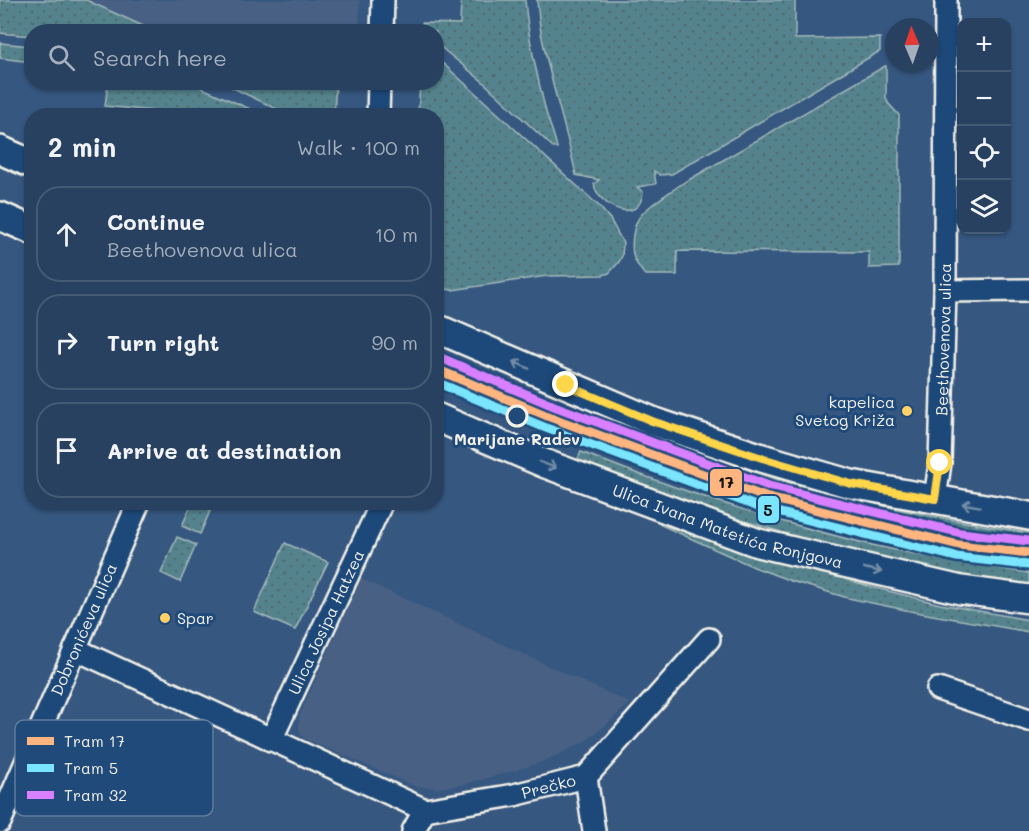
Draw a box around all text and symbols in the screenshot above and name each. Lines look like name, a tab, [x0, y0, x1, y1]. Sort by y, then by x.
north arrow	[885, 18, 939, 72]
map controls	[957, 18, 1011, 234]
button: +	[957, 18, 1011, 72]
search box	[24, 24, 444, 90]
icon: search	[45, 41, 78, 74]
text: Search here	[93, 43, 227, 72]
button: −	[957, 72, 1011, 126]
button: locate	[957, 126, 1011, 180]
text: 2 min	[48, 130, 116, 164]
text: Walk · 100 m	[297, 134, 420, 160]
button: layers	[957, 180, 1011, 234]
text: Continue	[107, 207, 205, 236]
icon: ahead	[50, 218, 83, 251]
text: 10 m	[374, 221, 418, 247]
text: Beethovenova ulica	[107, 236, 298, 262]
street label: Beethovenova ulica	[930, 263, 955, 416]
icon: right	[50, 326, 83, 359]
text: Turn right	[107, 328, 219, 357]
text: 90 m	[372, 329, 418, 355]
one-way arrow	[512, 359, 531, 370]
route end	[552, 371, 578, 397]
place label: kapelica Svetog Križa	[795, 391, 895, 430]
marker: kapelica Svetog Križa	[900, 404, 914, 418]
marker: Marijane Radev	[506, 405, 528, 427]
place label: Marijane Radev	[454, 428, 580, 449]
icon: arrive	[50, 434, 83, 467]
text: Arrive at destination	[107, 436, 342, 465]
route start	[926, 449, 952, 475]
one-way arrow	[538, 460, 557, 471]
line badge: 17	[709, 468, 743, 497]
text: 17	[718, 471, 734, 492]
street label: Ulica Ivana Matetića Ronjgova	[610, 479, 845, 572]
line badge: 5	[757, 495, 780, 524]
text: 5	[763, 499, 773, 520]
one-way arrow	[962, 500, 982, 511]
street label: Ulica Josipa Hatzea	[283, 546, 368, 698]
street label: Dobronićeva ulica	[45, 560, 121, 698]
one-way arrow	[863, 564, 882, 576]
place label: Spar	[177, 607, 214, 628]
marker: Spar	[158, 611, 172, 625]
legend	[15, 720, 213, 816]
text: Tram 17	[64, 730, 125, 751]
text: Tram 5	[64, 757, 118, 778]
street label: Prečko	[519, 769, 578, 803]
text: Tram 32	[64, 784, 127, 805]

